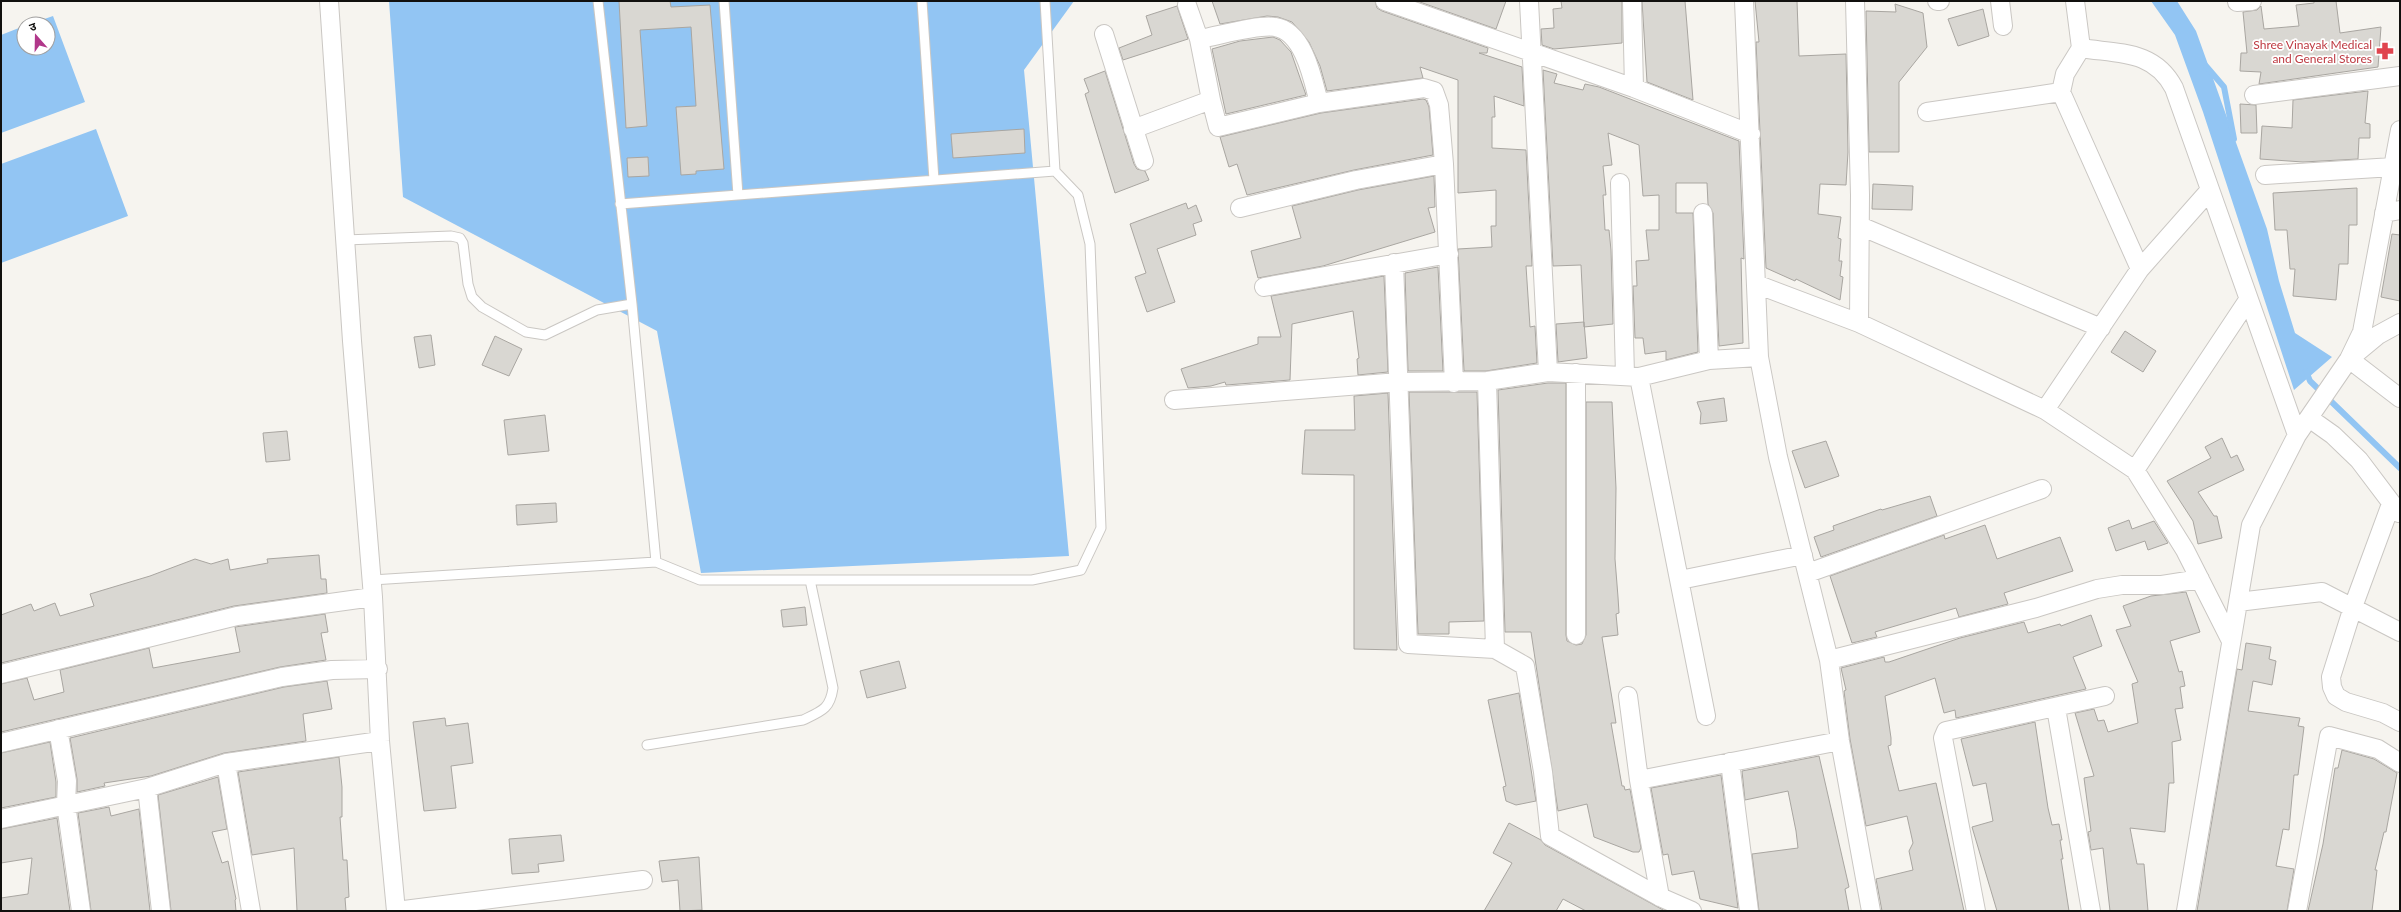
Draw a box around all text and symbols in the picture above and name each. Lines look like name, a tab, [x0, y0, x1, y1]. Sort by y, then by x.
north arrow	[16, 16, 56, 56]
text: उ	[27, 19, 38, 33]
place label: Shree Vinayak Medical and General Stores	[2253, 37, 2372, 66]
pharmacy icon: Shree Vinayak Medical and General Stores	[2375, 41, 2395, 61]

